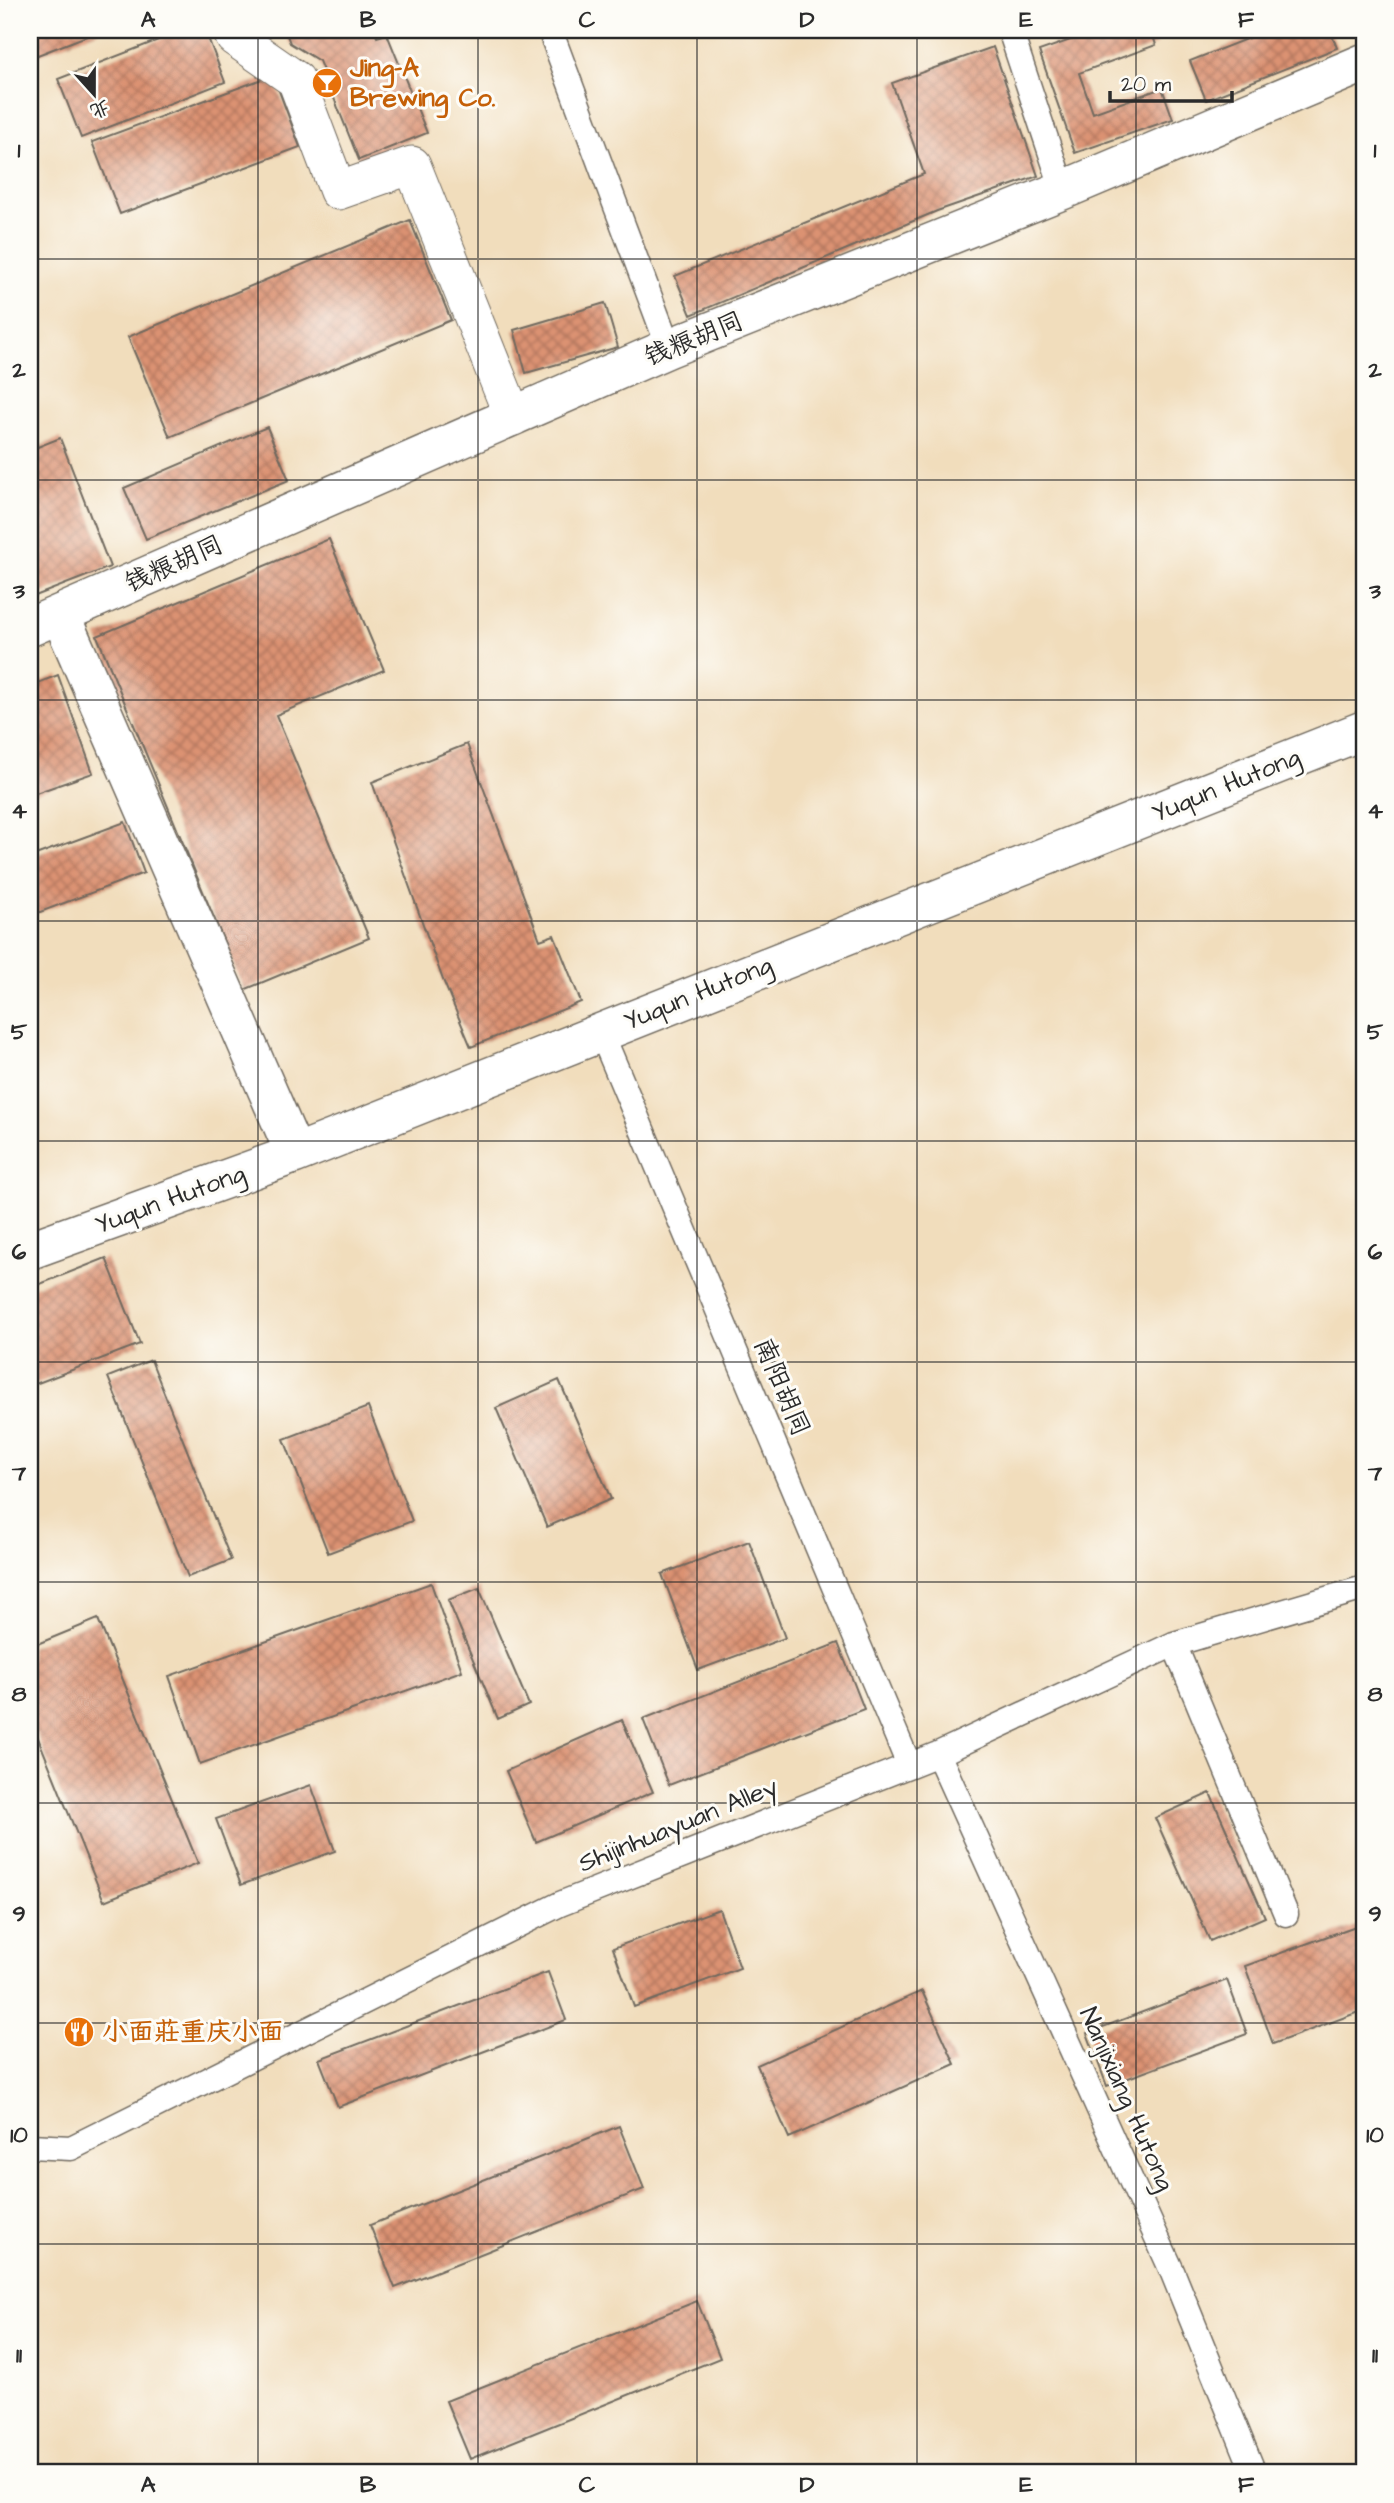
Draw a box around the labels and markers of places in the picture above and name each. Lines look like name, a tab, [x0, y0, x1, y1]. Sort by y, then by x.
place label: Jing-A Brewing Co.	[349, 50, 496, 119]
bar icon: Jing-A Brewing Co.	[310, 66, 344, 100]
place label: 小面莊重庆小面	[102, 2014, 284, 2050]
restaurant icon: 小面莊重庆小面	[62, 2015, 96, 2049]

